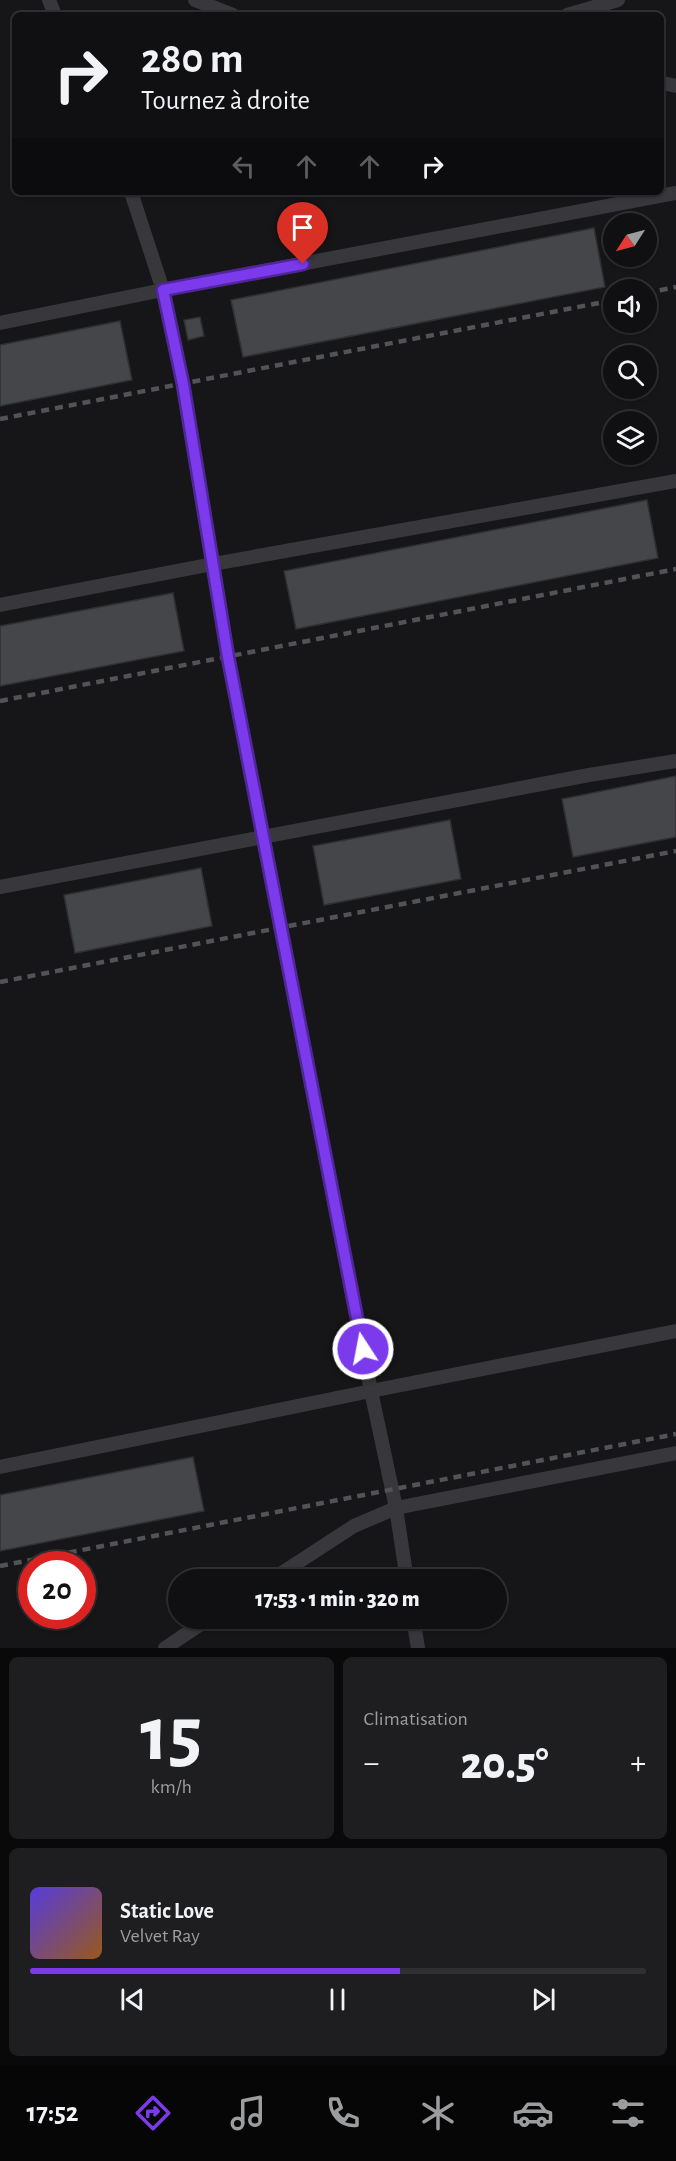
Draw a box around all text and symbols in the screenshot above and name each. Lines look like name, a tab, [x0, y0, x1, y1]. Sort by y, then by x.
icon: right	[42, 36, 120, 114]
text: 280 m	[141, 38, 244, 80]
text: Tournez à droite	[141, 87, 310, 114]
icon: left	[227, 150, 260, 183]
icon: ahead	[290, 150, 323, 183]
icon: ahead	[353, 150, 386, 183]
icon: right	[416, 150, 449, 183]
pin	[277, 202, 328, 264]
icon: arrive	[286, 211, 319, 244]
north arrow	[603, 213, 657, 267]
map controls	[603, 213, 657, 465]
button: sound	[603, 279, 657, 333]
button: search	[603, 345, 657, 399]
button: layers	[603, 411, 657, 465]
position arrow	[331, 1317, 395, 1381]
speed limit sign: 20	[18, 1551, 96, 1629]
text: 17:53 · 1 min · 320 m	[255, 1588, 420, 1610]
text: 15	[140, 1697, 202, 1775]
text: Climatisation	[364, 1709, 468, 1729]
text: 20.5°	[461, 1742, 549, 1787]
text: −	[364, 1747, 379, 1780]
text: +	[630, 1747, 646, 1780]
text: km/h	[151, 1777, 192, 1797]
text: Static Love	[120, 1900, 214, 1922]
text: Velvet Ray	[120, 1926, 200, 1946]
icon: previous	[116, 1983, 149, 2016]
icon: pause	[321, 1983, 354, 2016]
icon: next	[527, 1983, 560, 2016]
icon: directions	[132, 2092, 174, 2134]
icon: music	[227, 2092, 269, 2134]
icon: phone	[322, 2092, 364, 2134]
icon: climate	[417, 2092, 459, 2134]
icon: car	[512, 2092, 554, 2134]
icon: filters	[607, 2092, 649, 2134]
text: 17:52	[27, 2099, 79, 2126]

